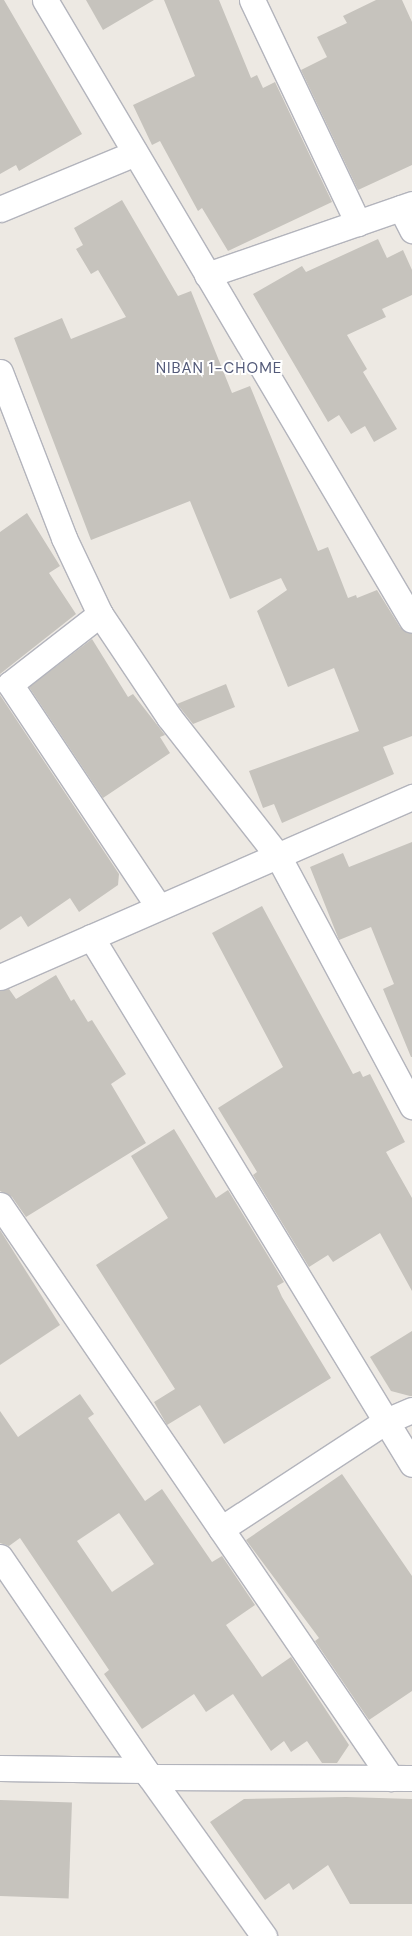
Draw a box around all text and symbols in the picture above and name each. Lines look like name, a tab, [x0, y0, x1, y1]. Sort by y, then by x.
district label: NIBAN 1-CHOME	[154, 360, 284, 378]

